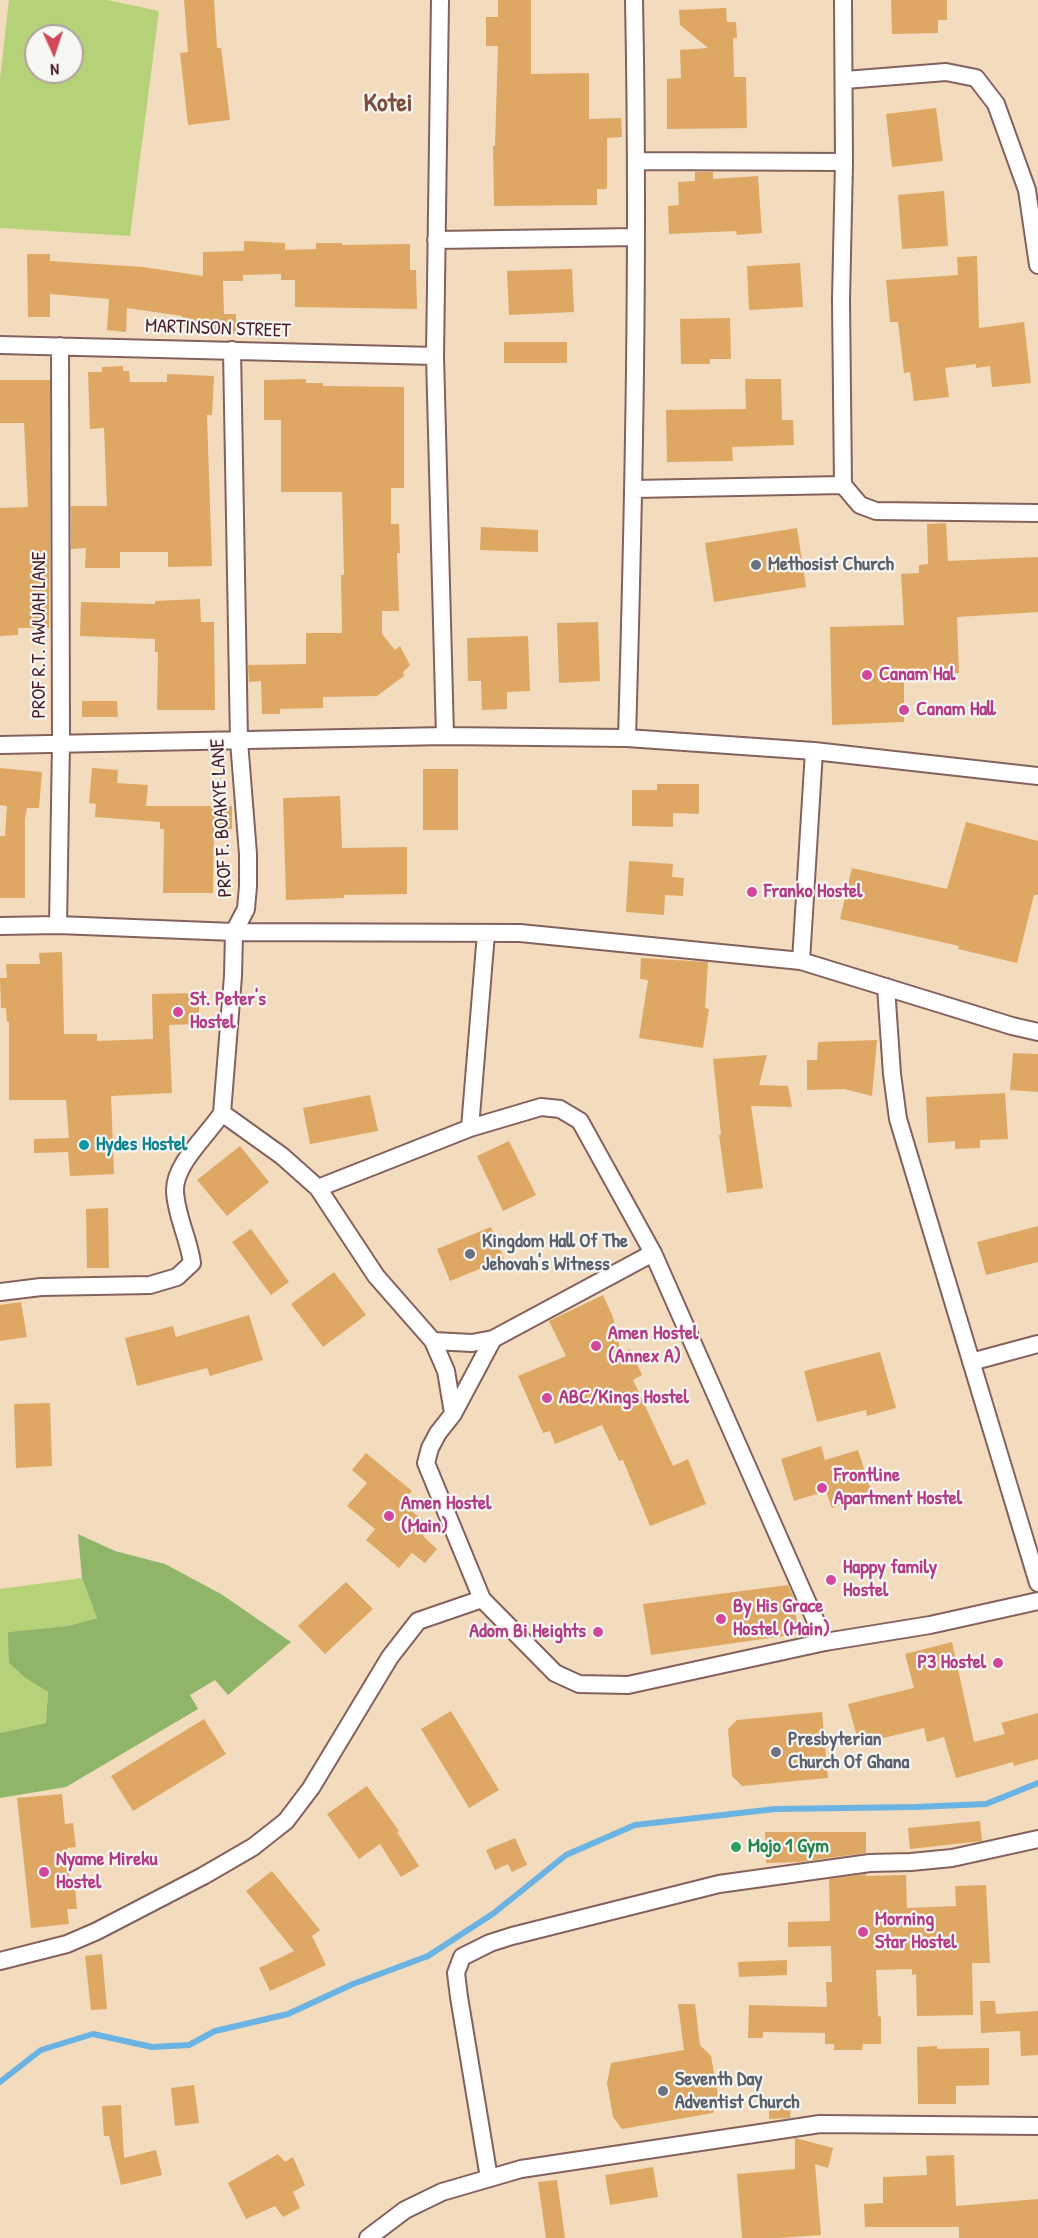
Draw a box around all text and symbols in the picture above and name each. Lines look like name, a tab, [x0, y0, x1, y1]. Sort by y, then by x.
north arrow	[24, 24, 84, 84]
text: N	[50, 59, 60, 81]
district label: Kotei	[363, 88, 413, 120]
street label: MARTINSON STREET	[145, 314, 291, 344]
street label: PROF R.T. AWUAH LANE	[28, 552, 52, 718]
place label: Methosist Church	[768, 553, 894, 577]
marker: Methosist Church	[749, 558, 763, 572]
place label: Canam Hal	[879, 663, 955, 687]
marker: Canam Hal	[860, 668, 874, 682]
place label: Canam Hall	[916, 698, 996, 722]
marker: Canam Hall	[897, 703, 911, 717]
street label: PROF F. BOAKYE LANE	[206, 738, 238, 898]
place label: Franko Hostel	[764, 880, 862, 904]
marker: Franko Hostel	[745, 885, 759, 899]
place label: St. Peter's Hostel	[190, 988, 266, 1035]
marker: St. Peter's Hostel	[171, 1005, 185, 1019]
place label: Hydes Hostel	[96, 1133, 187, 1157]
marker: Hydes Hostel	[77, 1138, 91, 1152]
place label: Kingdom Hall Of The Jehovah's Witness	[482, 1230, 628, 1277]
marker: Kingdom Hall Of The Jehovah's Witness	[463, 1247, 477, 1261]
place label: Amen Hostel (Annex A)	[608, 1322, 698, 1369]
marker: Amen Hostel (Annex A)	[589, 1339, 603, 1353]
place label: ABC/Kings Hostel	[559, 1386, 689, 1410]
marker: ABC/Kings Hostel	[540, 1391, 554, 1405]
place label: Frontline Apartment Hostel	[834, 1464, 962, 1511]
marker: Frontline Apartment Hostel	[815, 1481, 829, 1495]
place label: Amen Hostel (Main)	[401, 1492, 491, 1539]
marker: Amen Hostel (Main)	[382, 1509, 396, 1523]
place label: Happy family Hostel	[843, 1556, 937, 1603]
marker: Happy family Hostel	[824, 1573, 838, 1587]
place label: By His Grace Hostel (Main)	[733, 1595, 830, 1642]
marker: By His Grace Hostel (Main)	[714, 1612, 728, 1626]
place label: Adom Bi Heights	[469, 1620, 586, 1644]
marker: Adom Bi Heights	[591, 1625, 605, 1639]
place label: P3 Hostel	[918, 1651, 986, 1675]
marker: P3 Hostel	[991, 1656, 1005, 1670]
place label: Presbyterian Church Of Ghana	[788, 1728, 909, 1775]
marker: Presbyterian Church Of Ghana	[769, 1745, 783, 1759]
place label: Mojo 1 Gym	[748, 1835, 829, 1859]
marker: Mojo 1 Gym	[729, 1840, 743, 1854]
place label: Nyame Mireku Hostel	[56, 1848, 157, 1895]
marker: Nyame Mireku Hostel	[37, 1865, 51, 1879]
place label: Morning Star Hostel	[875, 1908, 956, 1955]
marker: Morning Star Hostel	[856, 1925, 870, 1939]
place label: Seventh Day Adventist Church	[675, 2068, 799, 2115]
marker: Seventh Day Adventist Church	[656, 2084, 670, 2098]

